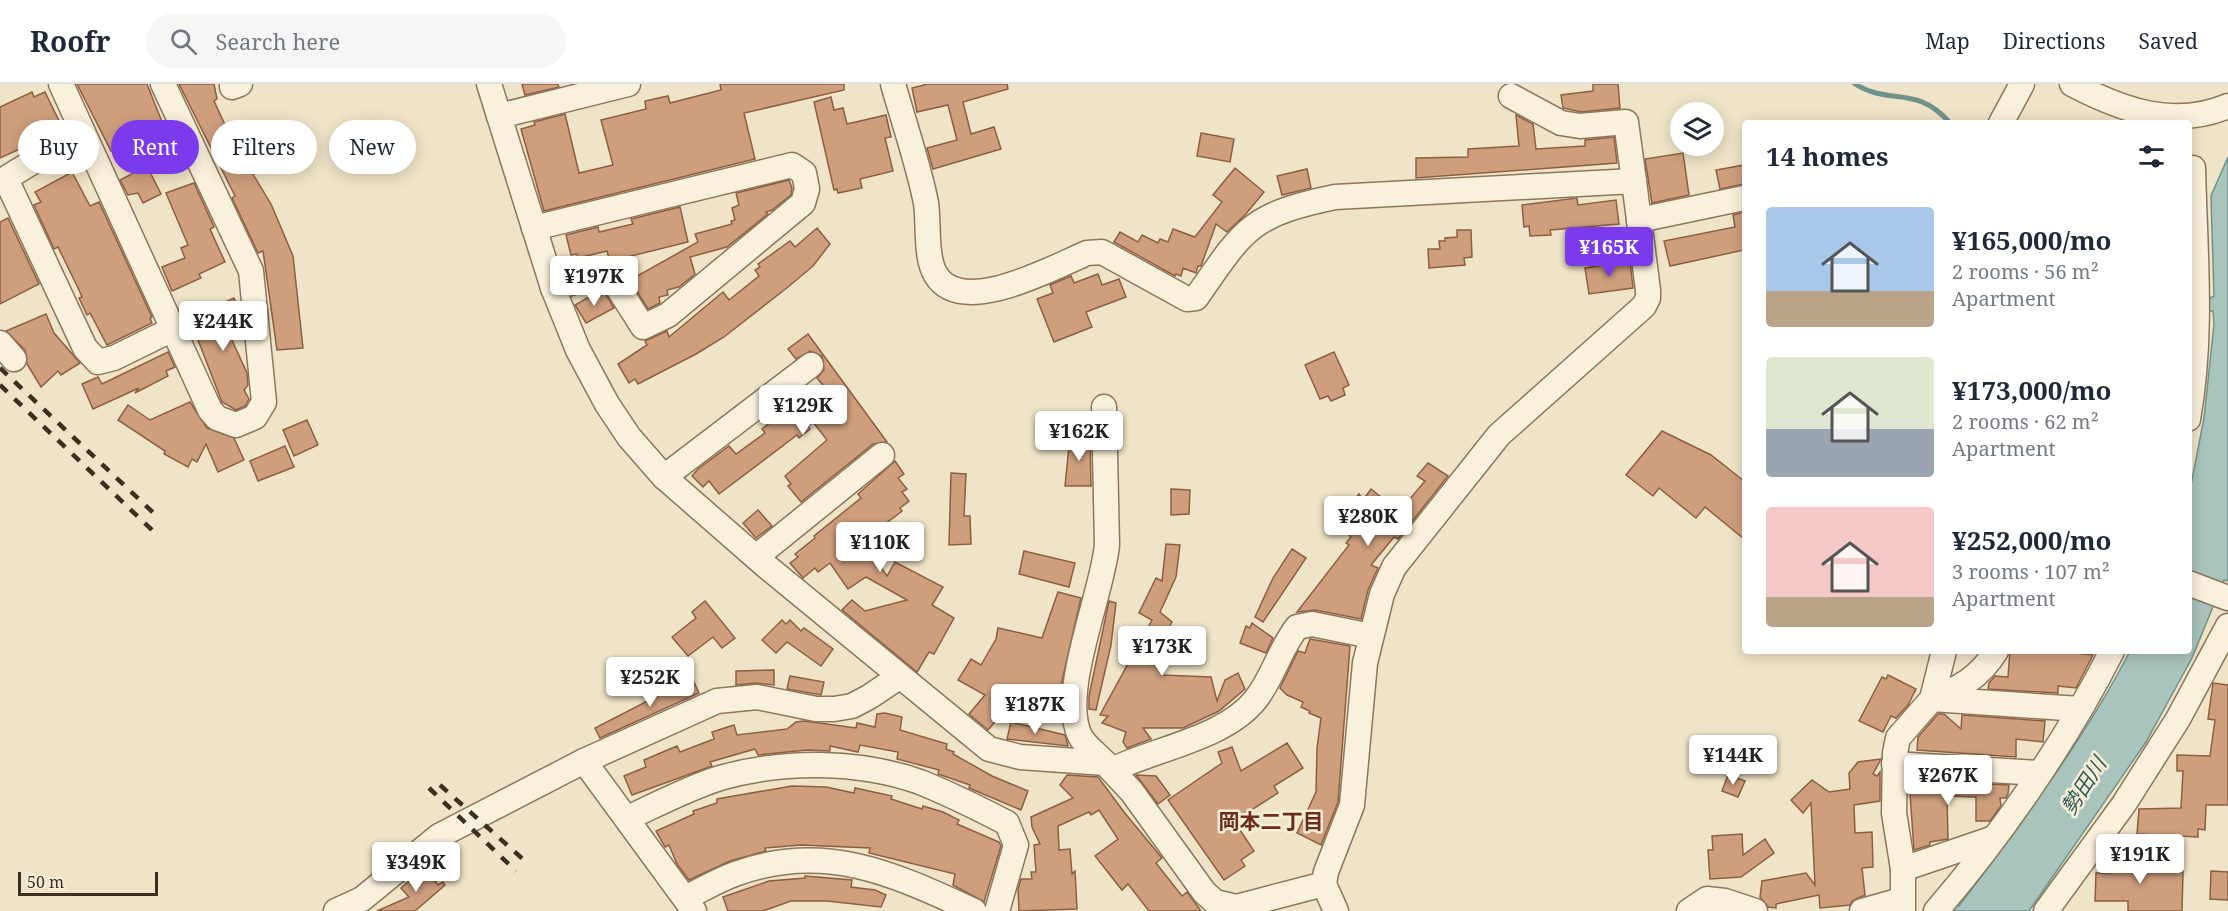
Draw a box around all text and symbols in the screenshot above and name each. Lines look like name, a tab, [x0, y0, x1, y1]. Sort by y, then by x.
search box	[146, 14, 566, 68]
text: Roofr	[30, 22, 110, 60]
icon: search	[167, 25, 200, 58]
text: Search here	[215, 26, 340, 56]
text: Map	[1925, 27, 1970, 55]
text: Directions	[2003, 27, 2105, 55]
text: Saved	[2138, 27, 2198, 55]
map controls	[1670, 102, 1724, 156]
button: layers	[1670, 102, 1724, 156]
chip: Buy	[18, 120, 99, 174]
chip: Rent	[111, 120, 199, 174]
chip: Filters	[211, 120, 317, 174]
chip: New	[329, 120, 416, 174]
text: 14 homes	[1766, 138, 1888, 174]
icon: filters	[2135, 140, 2168, 173]
text: ¥165,000/mo	[1952, 222, 2112, 258]
pin: ¥165K	[1567, 227, 1651, 278]
icon: home	[1814, 231, 1886, 303]
text: ¥165K	[1579, 233, 1639, 260]
pin: ¥197K	[552, 256, 636, 307]
text: 2 rooms · 56 m²	[1952, 258, 2099, 285]
text: ¥197K	[564, 262, 624, 289]
text: Apartment	[1952, 285, 2056, 312]
pin: ¥244K	[181, 301, 265, 352]
text: ¥244K	[193, 307, 253, 334]
text: ¥173,000/mo	[1952, 372, 2112, 408]
icon: home	[1814, 381, 1886, 453]
pin: ¥129K	[761, 385, 845, 436]
text: ¥129K	[773, 391, 833, 418]
text: 2 rooms · 62 m²	[1952, 408, 2099, 435]
pin: ¥162K	[1037, 411, 1121, 462]
text: ¥162K	[1049, 417, 1109, 444]
text: Apartment	[1952, 435, 2056, 462]
pin: ¥280K	[1326, 496, 1410, 547]
text: ¥280K	[1338, 502, 1398, 529]
pin: ¥110K	[838, 522, 922, 573]
text: ¥252,000/mo	[1952, 522, 2112, 558]
text: ¥110K	[850, 528, 910, 555]
icon: home	[1814, 531, 1886, 603]
text: 3 rooms · 107 m²	[1952, 558, 2110, 585]
text: Apartment	[1952, 585, 2056, 612]
pin: ¥173K	[1120, 626, 1204, 677]
text: ¥173K	[1132, 632, 1192, 659]
pin: ¥252K	[608, 657, 692, 708]
text: ¥252K	[620, 663, 680, 690]
pin: ¥187K	[993, 684, 1077, 735]
text: ¥187K	[1005, 690, 1065, 717]
pin: ¥144K	[1691, 735, 1775, 786]
text: ¥144K	[1703, 741, 1763, 768]
water label: 勢田川	[2054, 750, 2113, 819]
pin: ¥267K	[1906, 755, 1990, 806]
text: ¥267K	[1918, 761, 1978, 788]
district label: 岡本二丁目	[1219, 807, 1324, 835]
pin: ¥191K	[2098, 834, 2182, 885]
text: ¥191K	[2110, 840, 2170, 867]
pin: ¥349K	[374, 842, 458, 893]
text: ¥349K	[386, 848, 446, 875]
scale bar	[18, 869, 158, 896]
text: 50 m	[27, 871, 64, 893]

